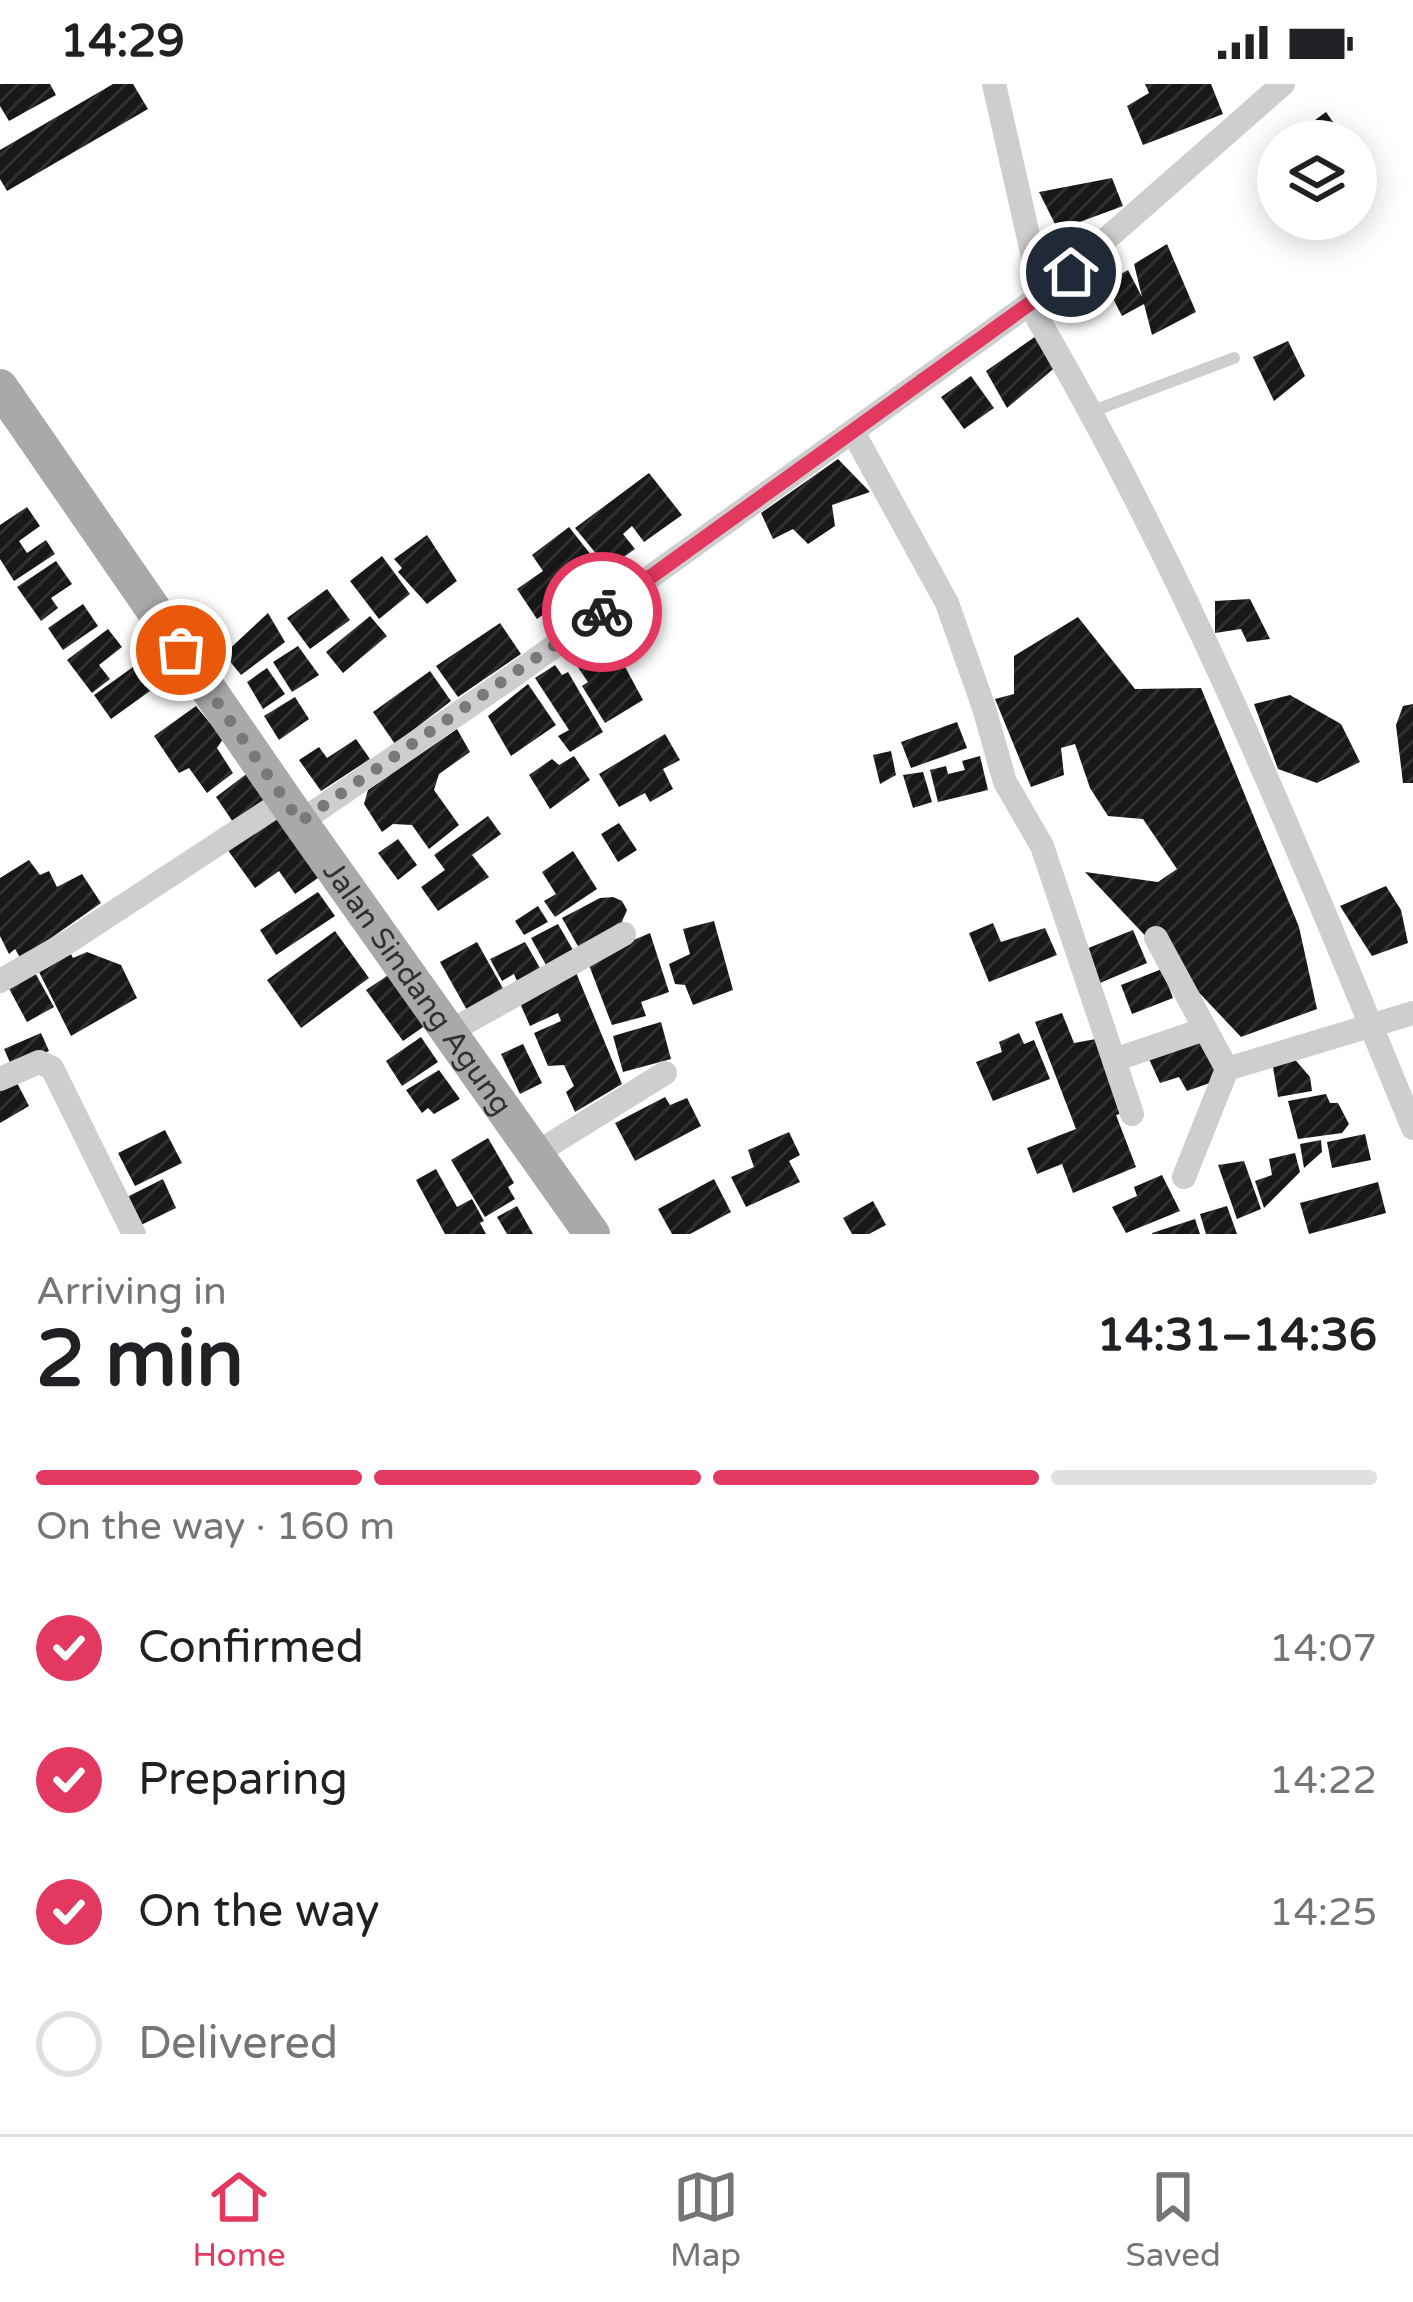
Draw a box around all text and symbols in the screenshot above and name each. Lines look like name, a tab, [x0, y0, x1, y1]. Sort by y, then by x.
text: 14:29	[60, 15, 185, 69]
map controls	[1257, 120, 1377, 240]
button: layers	[1257, 120, 1377, 240]
pin	[1020, 221, 1122, 323]
icon: home	[1038, 239, 1104, 305]
courier	[542, 552, 662, 672]
icon: bike	[569, 579, 635, 645]
pin	[130, 599, 232, 701]
icon: bag	[148, 617, 214, 683]
street label: Jalan Sindang Agung	[315, 854, 520, 1122]
text: Arriving in	[36, 1268, 227, 1315]
text: 14:31–14:36	[1097, 1309, 1377, 1363]
text: 2 min	[36, 1313, 244, 1407]
text: On the way · 160 m	[36, 1503, 395, 1550]
icon: check	[36, 1615, 102, 1681]
text: Confirmed	[138, 1621, 364, 1675]
text: 14:07	[1269, 1625, 1377, 1672]
icon: check	[36, 1747, 102, 1813]
text: Preparing	[138, 1753, 348, 1807]
text: 14:22	[1269, 1757, 1377, 1804]
icon: check	[36, 1879, 102, 1945]
text: On the way	[138, 1885, 379, 1939]
text: 14:25	[1269, 1889, 1377, 1936]
text: Delivered	[138, 2017, 338, 2071]
tab: Home	[192, 2164, 286, 2275]
tab: Map	[670, 2164, 741, 2275]
tab: Saved	[1125, 2164, 1221, 2275]

